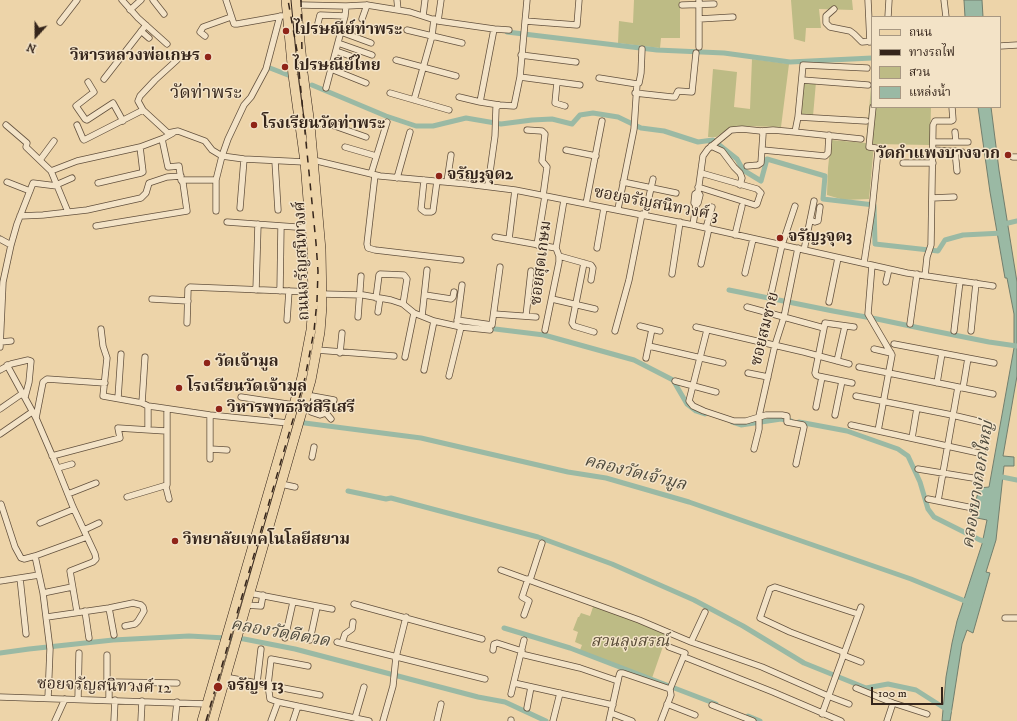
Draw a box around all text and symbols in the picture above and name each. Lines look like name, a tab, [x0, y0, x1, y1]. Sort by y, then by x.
north arrow	[16, 16, 56, 56]
legend	[871, 16, 1001, 108]
place label: ไปรษณีย์ท่าพระ	[294, 21, 402, 41]
text: ถนน	[909, 25, 932, 40]
marker: ไปรษณีย์ท่าพระ	[281, 26, 291, 36]
text: N	[25, 39, 38, 55]
text: ทางรถไฟ	[909, 45, 955, 60]
place label: วิหารหลวงพ่อเกษร	[70, 47, 200, 67]
marker: วิหารหลวงพ่อเกษร	[203, 52, 213, 62]
place label: ไปรษณีย์ไทย	[293, 57, 381, 77]
marker: ไปรษณีย์ไทย	[280, 62, 290, 72]
text: สวน	[909, 65, 930, 80]
district label: วัดท่าพระ	[170, 83, 242, 105]
text: แหล่งน้ำ	[909, 85, 951, 100]
place label: โรงเรียนวัดท่าพระ	[262, 115, 385, 135]
marker: โรงเรียนวัดท่าพระ	[249, 120, 259, 130]
place label: วัดกำแพงบางจาก	[876, 145, 1000, 165]
marker: วัดกำแพงบางจาก	[1003, 150, 1013, 160]
place label: จรัญ3จุด2	[447, 166, 513, 186]
marker: จรัญ3จุด2	[434, 171, 444, 181]
street label: ซอยจรัญสนิทวงศ์ 3	[592, 184, 720, 226]
street label: ถนนจรัญสนิทวงศ์	[291, 201, 315, 321]
street label: ซอยสุดเกษม	[527, 219, 557, 307]
place label: จรัญ3จุด3	[788, 228, 852, 248]
marker: จรัญ3จุด3	[775, 233, 785, 243]
street label: ซอยสมชาย	[748, 290, 784, 368]
place label: วัดเจ้ามูล	[215, 353, 279, 373]
marker: วัดเจ้ามูล	[202, 358, 212, 368]
place label: โรงเรียนวัดเจ้ามูล	[187, 378, 307, 398]
marker: โรงเรียนวัดเจ้ามูล	[174, 383, 184, 393]
place label: วิหารพุทธวัชสิริเสรี	[227, 399, 355, 419]
marker: วิหารพุทธวัชสิริเสรี	[214, 404, 224, 414]
water label: คลองบางกอกใหญ่	[959, 420, 999, 550]
water label: คลองวัดเจ้ามูล	[582, 451, 688, 497]
place label: วิทยาลัยเทคโนโลยีสยาม	[183, 531, 350, 551]
marker: วิทยาลัยเทคโนโลยีสยาม	[170, 536, 180, 546]
water label: คลองวัดดีดวด	[229, 615, 331, 653]
park label: สวนลุงสรณ์	[591, 633, 669, 653]
street label: ซอยจรัญสนิทวงศ์ 12	[37, 675, 171, 699]
place label: จรัญฯ 13	[227, 677, 283, 697]
scale bar	[873, 679, 945, 705]
marker: จรัญฯ 13	[212, 681, 224, 693]
text: 100 m	[878, 686, 907, 701]

